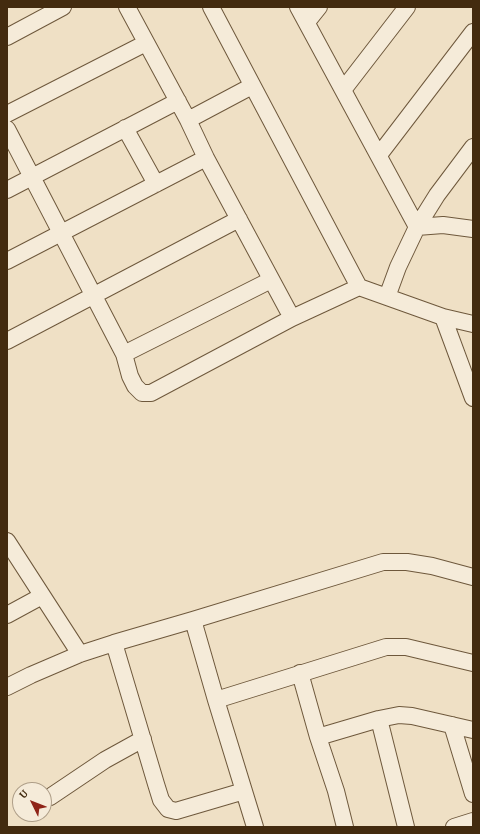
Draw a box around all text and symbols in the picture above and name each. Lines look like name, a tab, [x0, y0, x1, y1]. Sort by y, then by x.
north arrow	[12, 782, 52, 822]
text: U	[16, 786, 32, 802]

